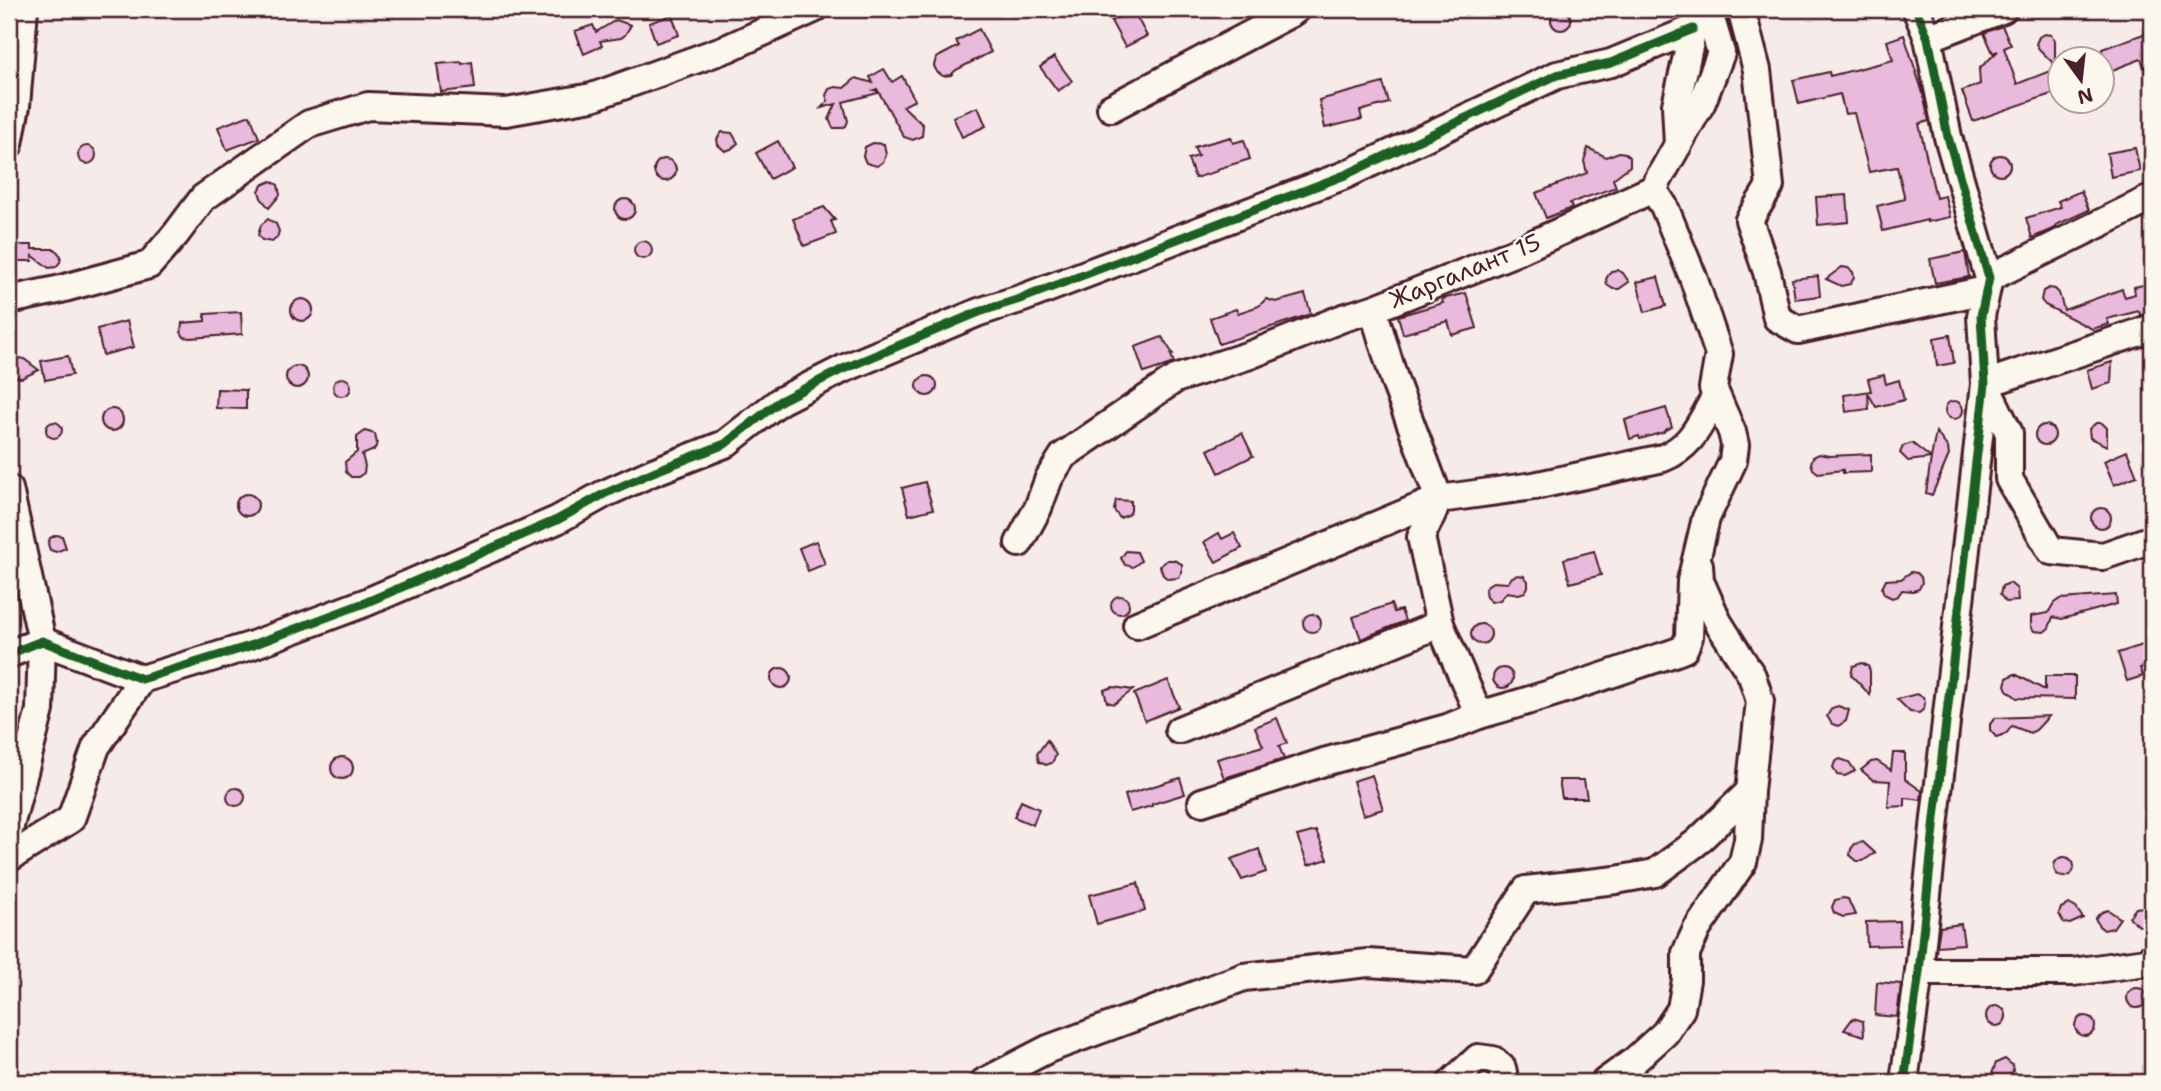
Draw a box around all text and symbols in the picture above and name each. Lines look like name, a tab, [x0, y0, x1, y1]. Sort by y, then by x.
north arrow	[2046, 46, 2116, 116]
text: N	[2075, 82, 2096, 110]
street label: Жаргалант 15	[1385, 226, 1545, 316]

